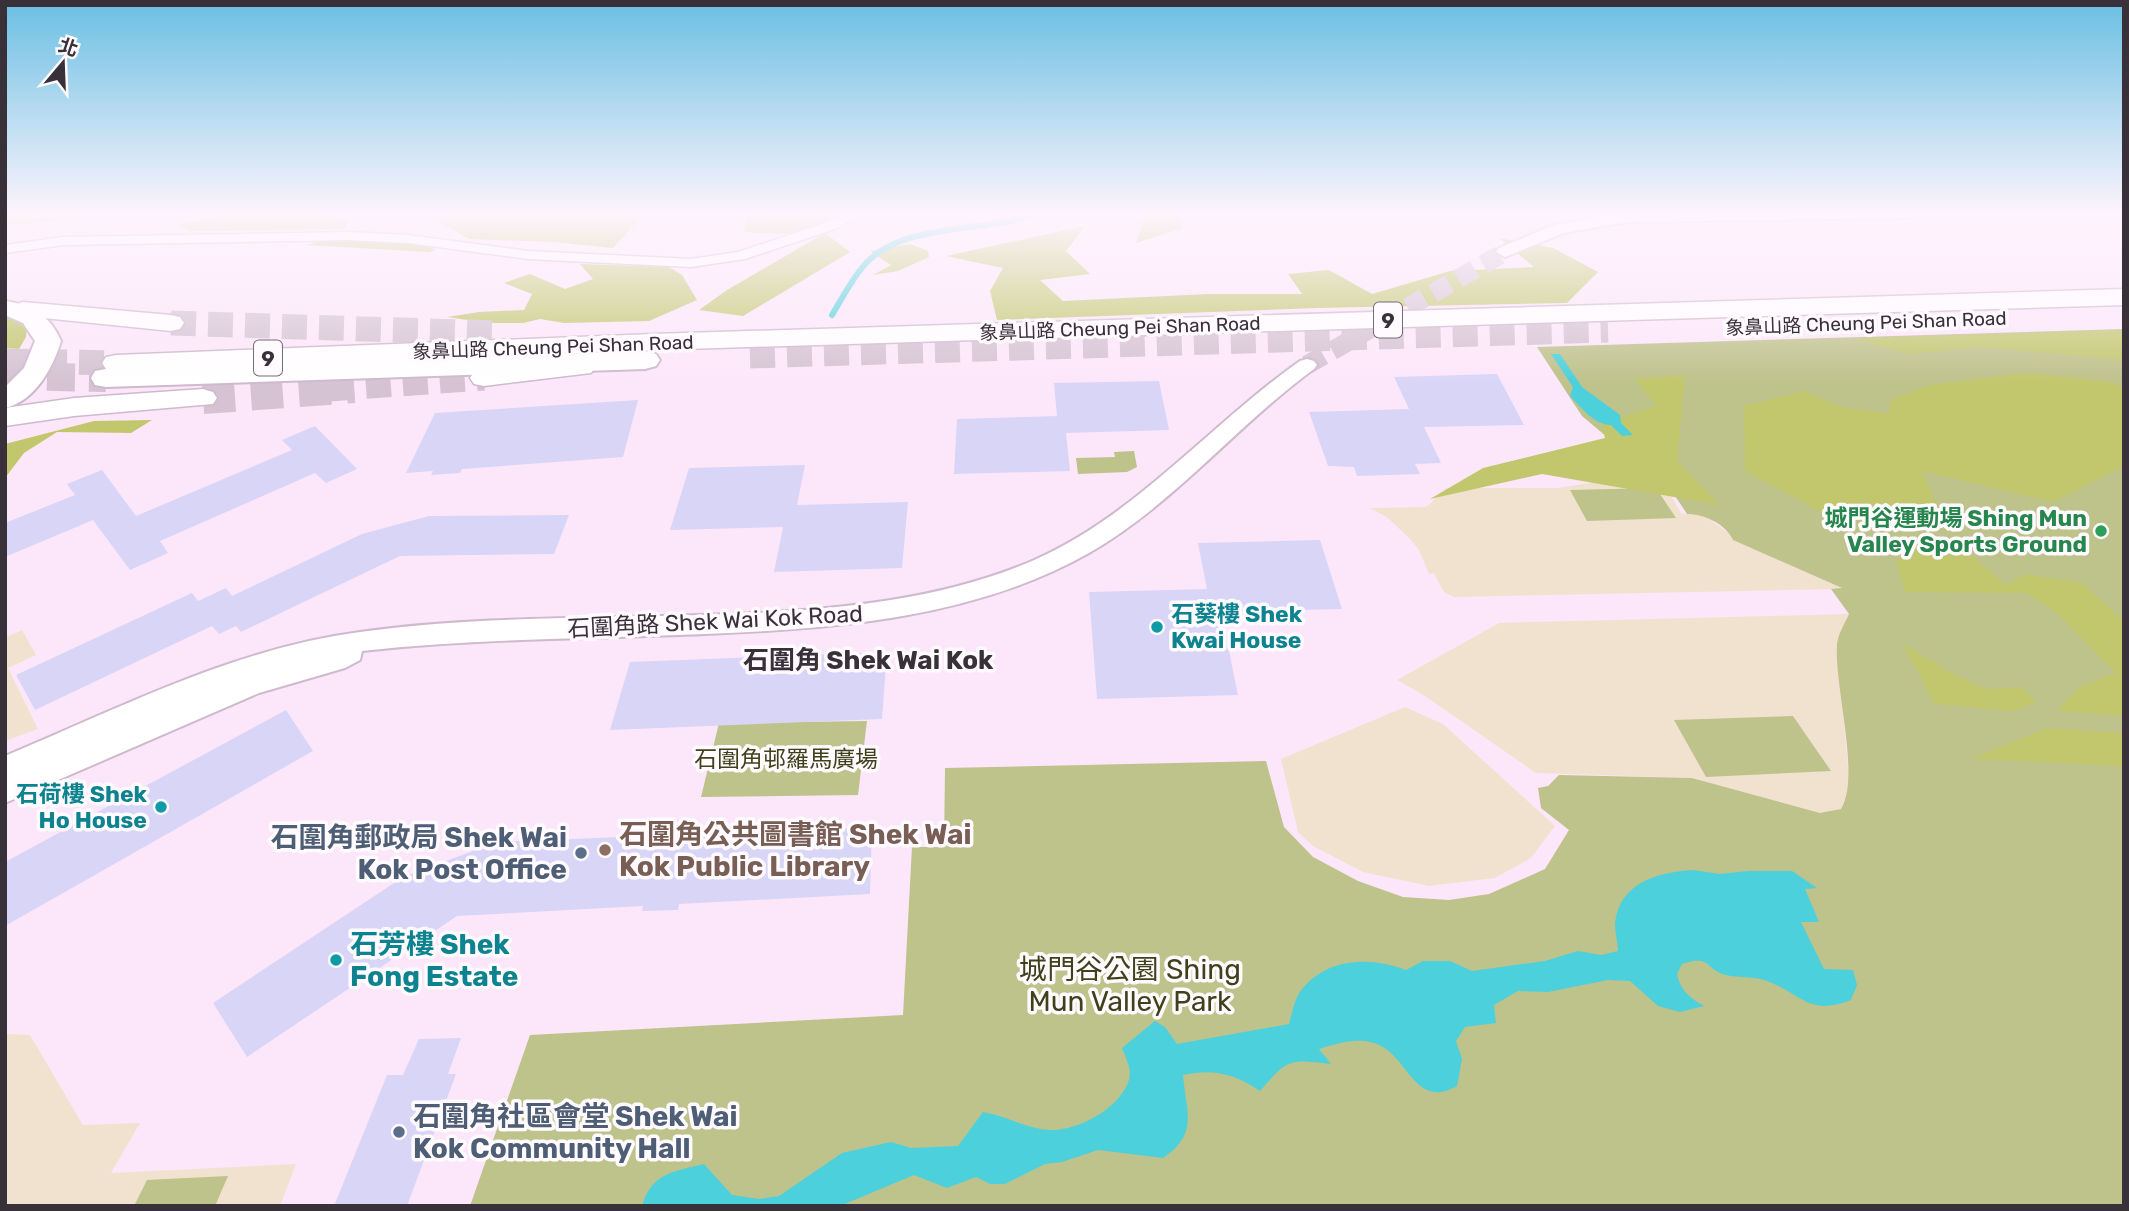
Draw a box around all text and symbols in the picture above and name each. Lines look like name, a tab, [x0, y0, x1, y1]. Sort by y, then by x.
north arrow	[28, 28, 98, 98]
text: 北	[56, 33, 81, 61]
road number: 9	[1374, 302, 1402, 338]
street label: 象鼻山路 Cheung Pei Shan Road	[1725, 307, 2007, 339]
street label: 象鼻山路 Cheung Pei Shan Road	[979, 312, 1261, 344]
street label: 象鼻山路 Cheung Pei Shan Road	[412, 331, 694, 363]
road number: 9	[254, 340, 282, 376]
place label: 城門谷運動場 Shing Mun Valley Sports Ground	[1824, 504, 2087, 558]
marker: 城門谷運動場 Shing Mun Valley Sports Ground	[2093, 523, 2109, 539]
street label: 石圍角路 Shek Wai Kok Road	[567, 599, 863, 643]
place label: 石葵樓 Shek Kwai House	[1171, 600, 1303, 654]
marker: 石葵樓 Shek Kwai House	[1149, 619, 1165, 635]
district label: 石圍角 Shek Wai Kok	[743, 645, 994, 676]
park label: 石圍角邨羅馬廣場	[694, 745, 878, 773]
place label: 石荷樓 Shek Ho House	[16, 780, 148, 834]
marker: 石荷樓 Shek Ho House	[153, 799, 169, 815]
place label: 石圍角公共圖書館 Shek Wai Kok Public Library	[619, 818, 972, 883]
place label: 石圍角郵政局 Shek Wai Kok Post Office	[270, 821, 567, 886]
marker: 石圍角公共圖書館 Shek Wai Kok Public Library	[597, 842, 613, 858]
marker: 石圍角郵政局 Shek Wai Kok Post Office	[573, 845, 589, 861]
place label: 石芳樓 Shek Fong Estate	[350, 928, 518, 993]
marker: 石芳樓 Shek Fong Estate	[328, 952, 344, 968]
park label: 城門谷公園 Shing Mun Valley Park	[1019, 953, 1241, 1018]
place label: 石圍角社區會堂 Shek Wai Kok Community Hall	[413, 1100, 738, 1165]
marker: 石圍角社區會堂 Shek Wai Kok Community Hall	[391, 1124, 407, 1140]

